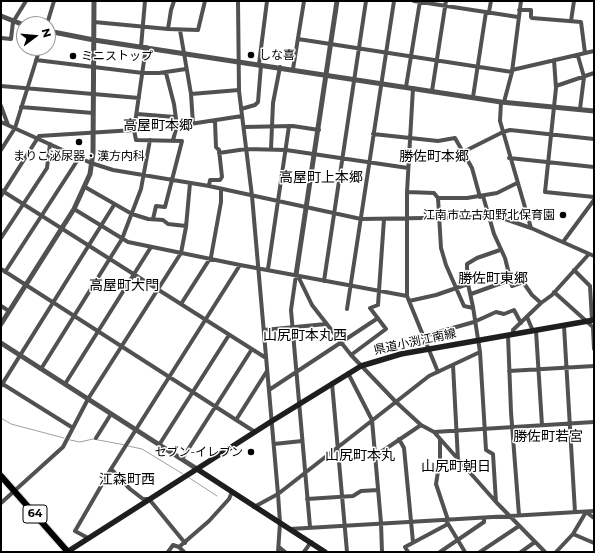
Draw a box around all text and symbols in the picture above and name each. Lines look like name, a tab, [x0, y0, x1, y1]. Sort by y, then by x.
north arrow	[16, 16, 56, 56]
text: N	[39, 27, 55, 39]
place label: しな喜	[259, 48, 295, 62]
place label: ミニストップ	[81, 49, 153, 63]
marker: しな喜	[246, 50, 256, 60]
marker: ミニストップ	[68, 51, 78, 61]
district label: 高屋町本郷	[123, 118, 193, 134]
marker: まりこ泌尿器・漢方内科	[74, 137, 84, 147]
place label: まりこ泌尿器・漢方内科	[13, 149, 145, 163]
district label: 勝佐町本郷	[399, 149, 469, 165]
district label: 高屋町上本郷	[279, 170, 363, 186]
place label: 江南市立古知野北保育園	[423, 208, 555, 222]
marker: 江南市立古知野北保育園	[558, 210, 568, 220]
district label: 勝佐町東郷	[458, 271, 528, 287]
district label: 高屋町大門	[89, 278, 159, 294]
street label: 県道小渕江南線	[372, 326, 458, 358]
district label: 山尻町本丸西	[263, 328, 347, 344]
district label: 勝佐町若宮	[513, 429, 583, 445]
place label: セブン-イレブン	[154, 445, 243, 459]
marker: セブン-イレブン	[246, 447, 256, 457]
district label: 山尻町本丸	[325, 448, 395, 464]
district label: 山尻町朝日	[421, 459, 491, 475]
district label: 江森町西	[99, 472, 155, 488]
road number: 64	[23, 505, 47, 523]

